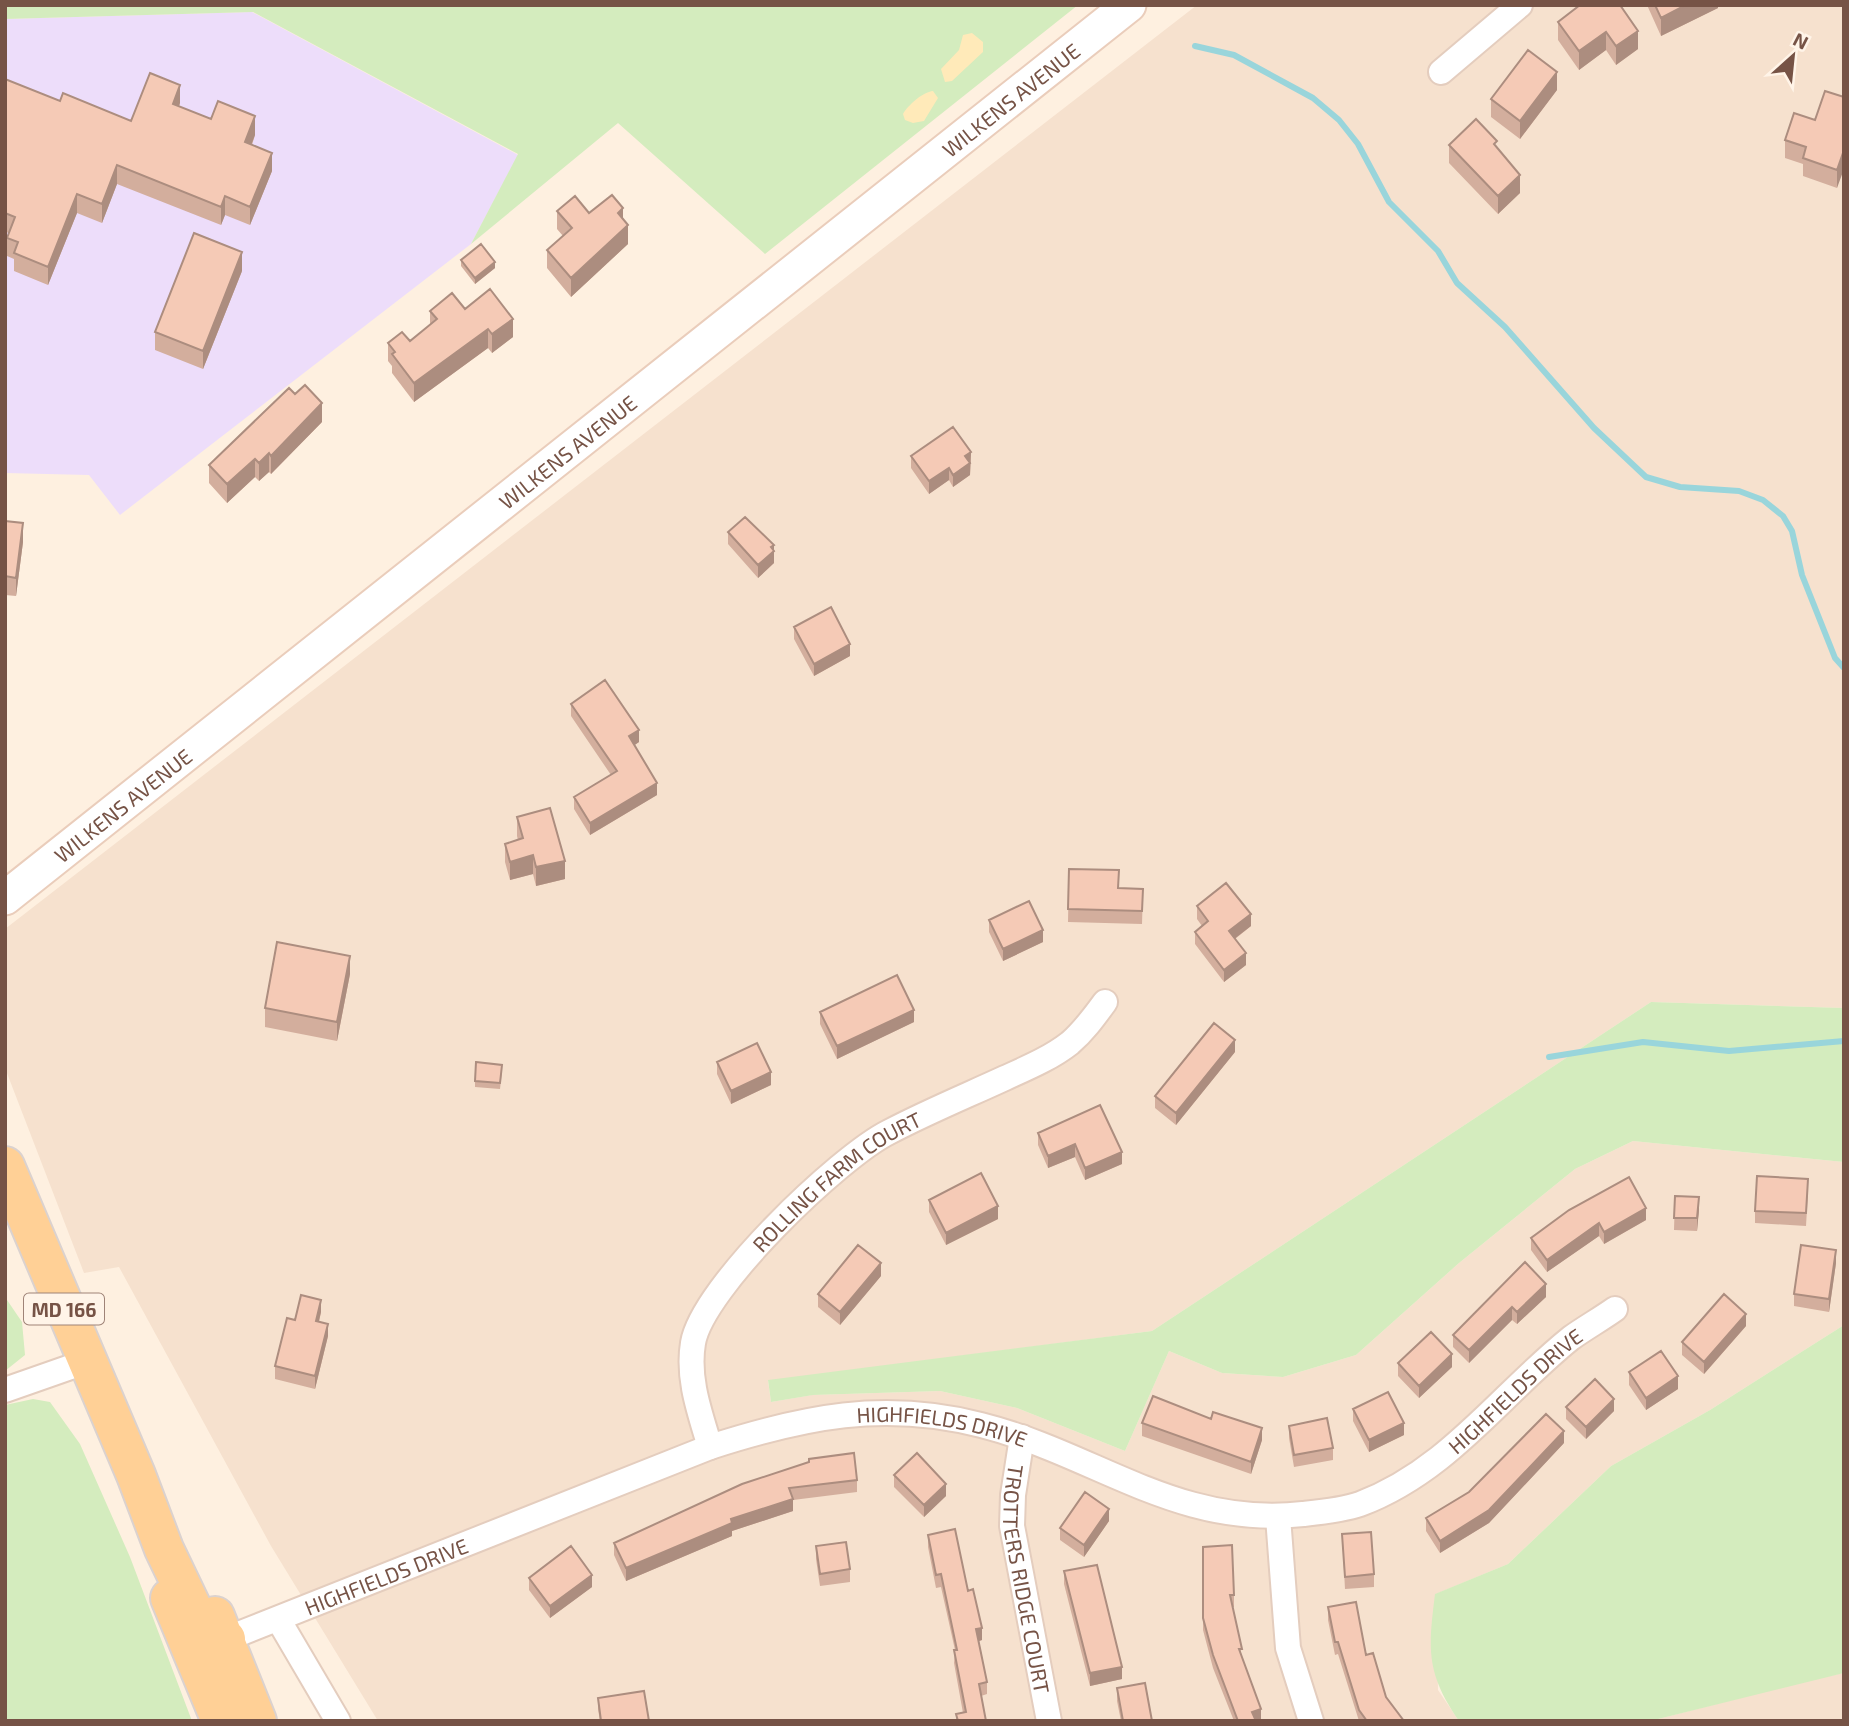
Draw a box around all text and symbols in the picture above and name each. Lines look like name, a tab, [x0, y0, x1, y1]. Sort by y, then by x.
north arrow	[1758, 21, 1828, 91]
text: N	[1790, 27, 1812, 54]
street label: WILKENS AVENUE	[937, 37, 1084, 161]
street label: WILKENS AVENUE	[493, 389, 641, 514]
street label: WILKENS AVENUE	[49, 742, 196, 867]
street label: ROLLING FARM COURT	[746, 1106, 925, 1256]
road number: MD 166	[24, 1294, 104, 1324]
street label: HIGHFIELDS DRIVE	[1443, 1322, 1586, 1458]
street label: HIGHFIELDS DRIVE	[856, 1400, 1031, 1451]
street label: TROTTERS RIDGE COURT	[999, 1463, 1056, 1695]
street label: HIGHFIELDS DRIVE	[301, 1532, 471, 1619]

